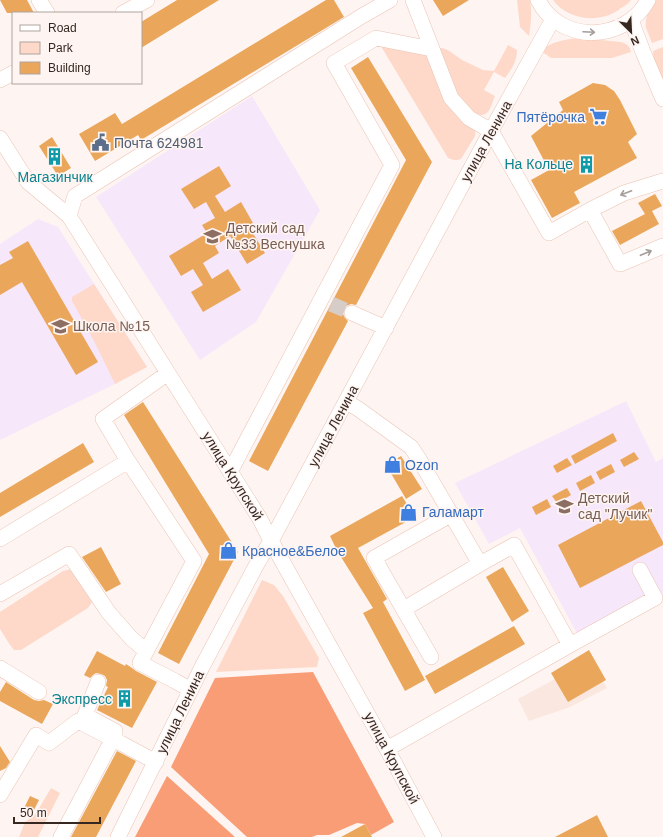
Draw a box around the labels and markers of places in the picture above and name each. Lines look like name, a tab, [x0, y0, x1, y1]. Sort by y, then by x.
supermarket icon: Пятёрочка	[588, 107, 608, 127]
place label: Пятёрочка	[516, 109, 585, 125]
public building icon: Почта 624981	[91, 133, 111, 153]
place label: Почта 624981	[114, 135, 204, 151]
building icon: Магазинчик	[45, 147, 65, 167]
building icon: На Кольце	[576, 154, 596, 174]
place label: На Кольце	[504, 156, 573, 172]
place label: Магазинчик	[17, 169, 93, 185]
place label: Детский сад №33 Веснушка	[226, 220, 325, 252]
school or university icon: Детский сад №33 Веснушка	[203, 226, 223, 246]
school or university icon: Школа №15	[50, 316, 70, 336]
place label: Школа №15	[73, 318, 150, 334]
shop icon: Ozon	[382, 455, 402, 475]
place label: Ozon	[405, 457, 438, 473]
place label: Детский сад "Лучик"	[578, 490, 652, 522]
school or university icon: Детский сад "Лучик"	[555, 496, 575, 516]
shop icon: Галамарт	[399, 502, 419, 522]
place label: Галамарт	[422, 504, 484, 520]
shop icon: Красное&Белое	[219, 541, 239, 561]
place label: Красное&Белое	[242, 543, 346, 559]
building icon: Экспресс	[115, 689, 135, 709]
place label: Экспресс	[52, 691, 112, 707]

